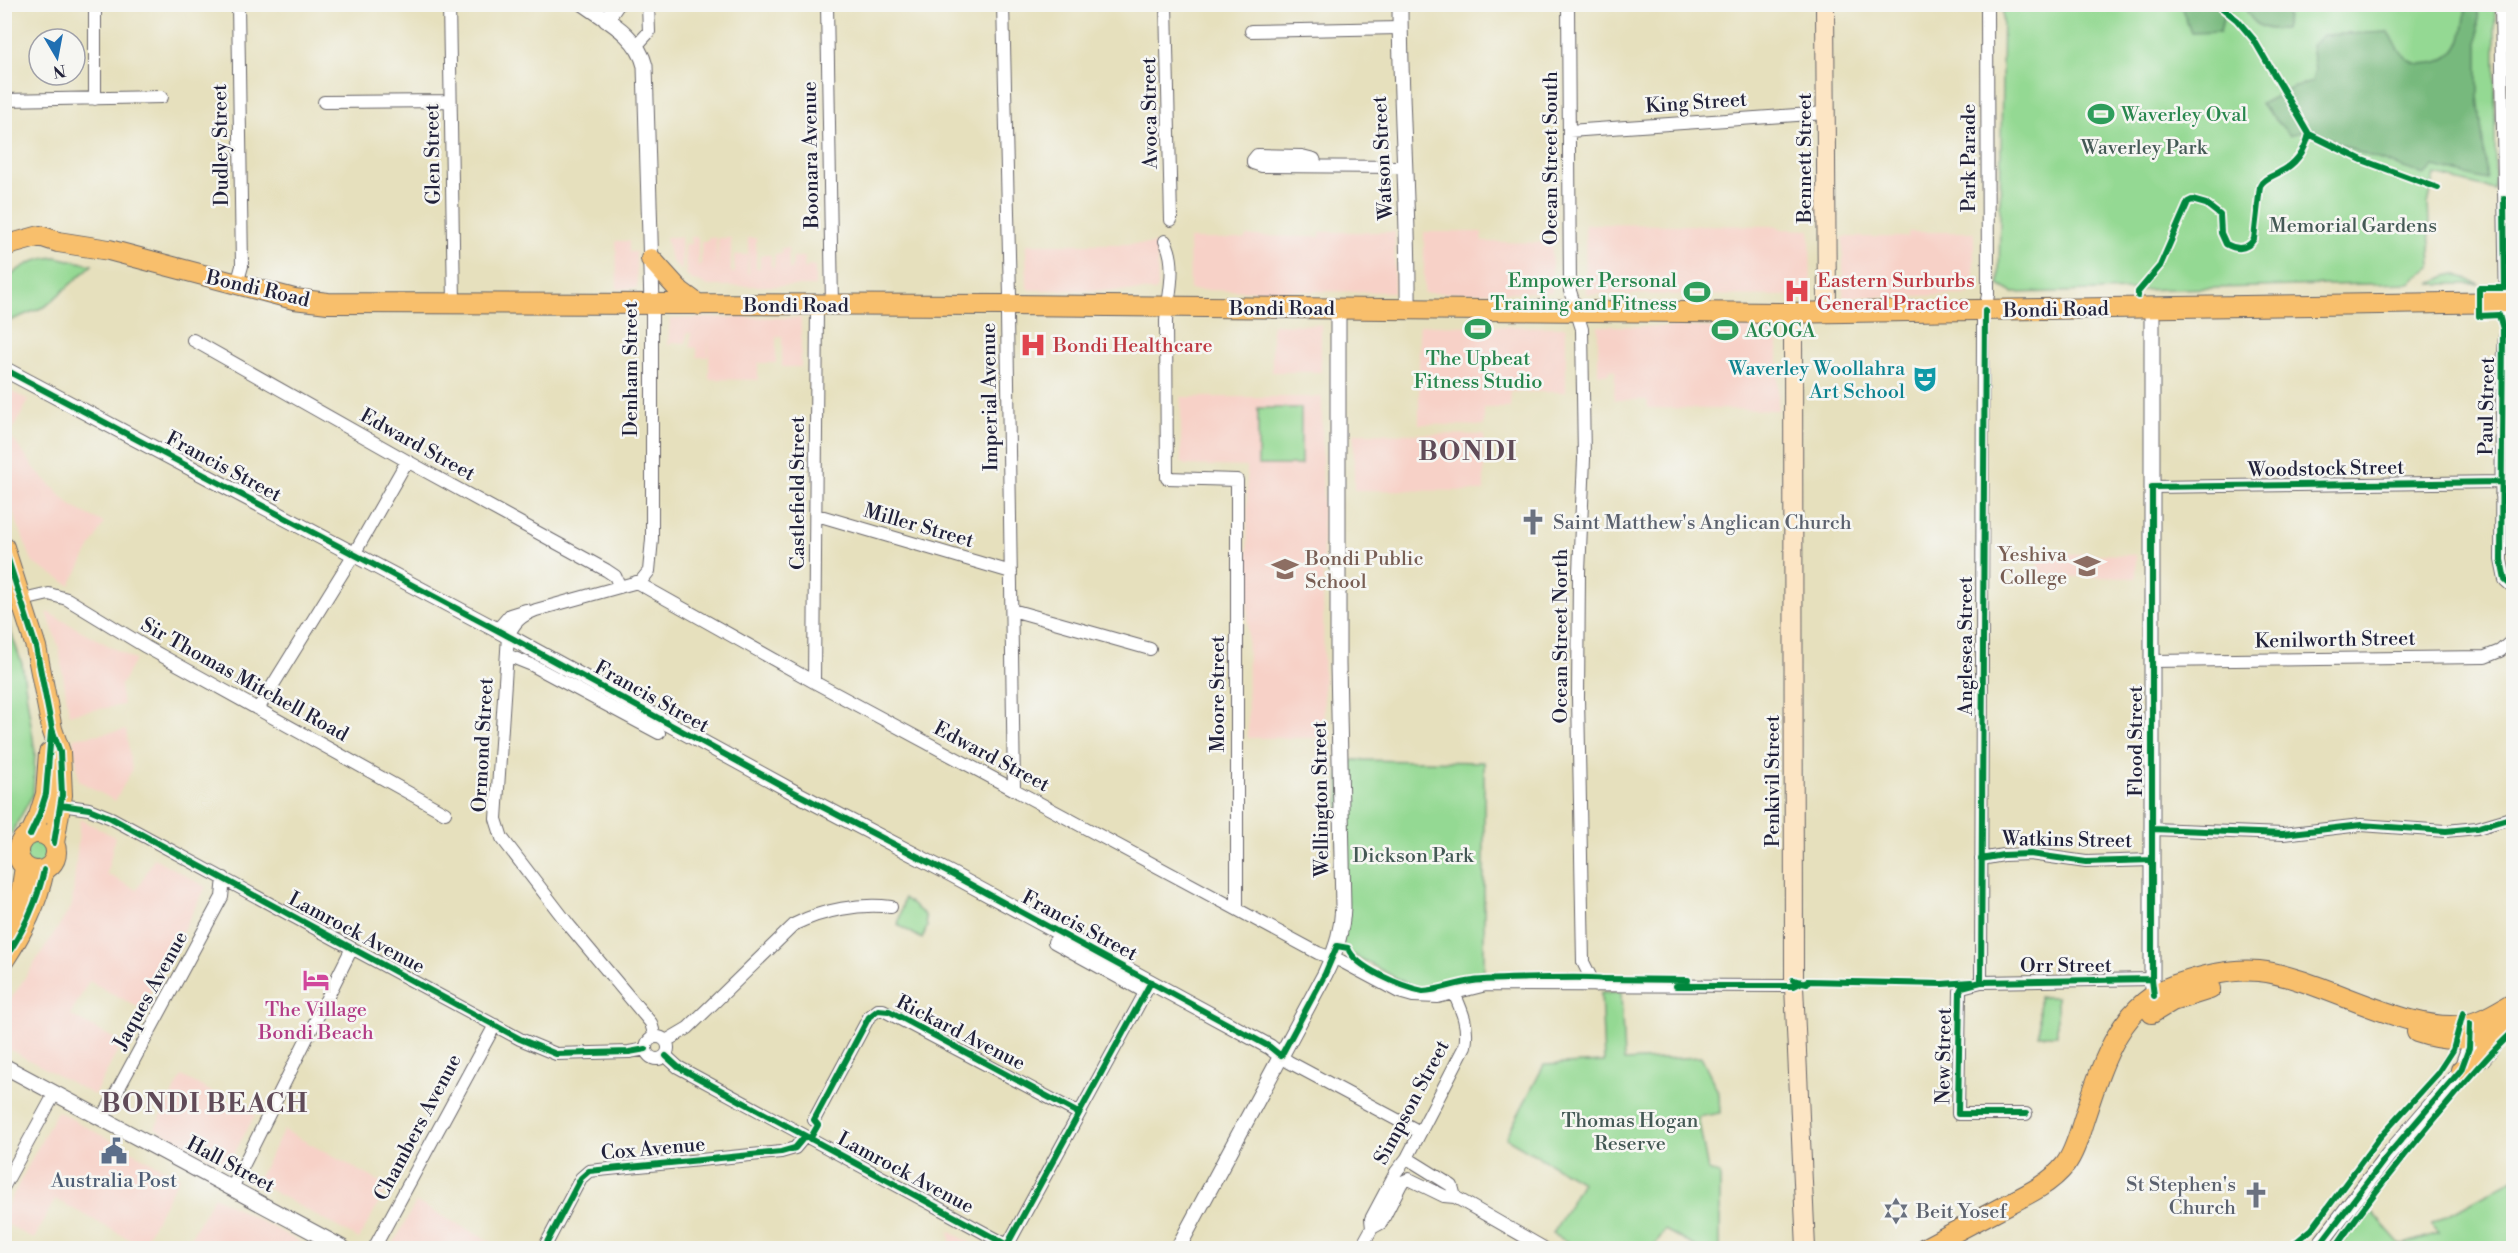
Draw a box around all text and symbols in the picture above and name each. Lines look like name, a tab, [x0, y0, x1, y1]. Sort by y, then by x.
north arrow	[27, 27, 87, 87]
street label: Avoca Street	[1137, 57, 1164, 170]
text: N	[51, 60, 67, 82]
street label: Ocean Street South	[1539, 71, 1564, 245]
street label: Boonara Avenue	[798, 81, 825, 230]
street label: Dudley Street	[208, 84, 235, 206]
street label: King Street	[1644, 87, 1748, 120]
street label: Bennett Street	[1793, 93, 1818, 224]
street label: Watson Street	[1368, 95, 1399, 222]
sports icon: Waverley Oval	[2086, 99, 2116, 129]
street label: Glen Street	[420, 103, 447, 205]
place label: Waverley Oval	[2120, 103, 2247, 128]
street label: Park Parade	[1957, 104, 1982, 212]
park label: Waverley Park	[2080, 136, 2209, 161]
park label: Memorial Gardens	[2269, 214, 2437, 239]
street label: Bondi Road	[202, 265, 313, 314]
place label: Empower Personal Training and Fitness	[1490, 269, 1677, 317]
place label: Eastern Surburbs General Practice	[1817, 269, 1975, 317]
hospital icon: Eastern Surburbs General Practice	[1782, 276, 1812, 306]
sports icon: Empower Personal Training and Fitness	[1682, 277, 1712, 307]
street label: Bondi Road	[742, 294, 849, 319]
street label: Bondi Road	[1228, 297, 1335, 322]
street label: Bondi Road	[2002, 297, 2110, 324]
street label: Denham Street	[619, 301, 644, 437]
sports icon: The Upbeat Fitness Studio	[1463, 314, 1493, 344]
sports icon: AGOGA	[1710, 315, 1740, 345]
place label: AGOGA	[1744, 319, 1817, 344]
street label: Imperial Avenue	[977, 323, 1004, 471]
hospital icon: Bondi Healthcare	[1018, 330, 1048, 360]
place label: Bondi Healthcare	[1052, 334, 1213, 359]
place label: The Upbeat Fitness Studio	[1413, 347, 1543, 395]
place label: Waverley Woollahra Art School	[1728, 357, 1906, 405]
street label: Paul Street	[2474, 357, 2501, 456]
theatre icon: Waverley Woollahra Art School	[1910, 364, 1940, 394]
street label: Edward Street	[355, 403, 479, 487]
street label: Castlefield Street	[786, 416, 811, 570]
street label: Francis Street	[161, 426, 285, 508]
district label: BONDI	[1418, 436, 1518, 468]
street label: Woodstock Street	[2247, 456, 2405, 483]
street label: Miller Street	[861, 499, 976, 554]
church icon: Saint Matthew's Anglican Church	[1518, 507, 1548, 537]
place label: Saint Matthew's Anglican Church	[1553, 511, 1852, 536]
place label: Yeshiva College	[1997, 543, 2068, 591]
place label: Bondi Public School	[1304, 547, 1424, 595]
street label: Ocean Street North	[1549, 549, 1574, 723]
school or university icon: Yeshiva College	[2072, 551, 2102, 581]
school or university icon: Bondi Public School	[1270, 554, 1300, 584]
street label: Anglesea Street	[1954, 576, 1979, 717]
street label: Sir Thomas Mitchell Road	[136, 613, 353, 748]
street label: Kenilworth Street	[2254, 627, 2416, 654]
street label: Moore Street	[1206, 635, 1231, 753]
street label: Francis Street	[589, 655, 713, 739]
street label: Ormond Street	[467, 677, 500, 813]
street label: Flood Street	[2124, 685, 2149, 797]
street label: Penkivil Street	[1761, 715, 1786, 847]
street label: Edward Street	[929, 716, 1054, 798]
street label: Wellington Street	[1308, 721, 1335, 878]
street label: Watkins Street	[2001, 827, 2132, 854]
park label: Dickson Park	[1352, 844, 1475, 869]
street label: Francis Street	[1017, 885, 1141, 967]
street label: Lamrock Avenue	[284, 887, 429, 980]
street label: Jaques Avenue	[108, 927, 194, 1055]
street label: Orr Street	[2020, 954, 2112, 979]
hotel icon: The Village Bondi Beach	[301, 965, 331, 995]
street label: Rickard Avenue	[892, 990, 1029, 1077]
place label: The Village Bondi Beach	[257, 998, 374, 1046]
street label: New Street	[1931, 1007, 1958, 1105]
street label: Simpson Street	[1369, 1036, 1456, 1169]
street label: Chambers Avenue	[369, 1050, 467, 1205]
district label: BONDI BEACH	[101, 1088, 309, 1120]
park label: Thomas Hogan Reserve	[1561, 1109, 1699, 1157]
street label: Lamrock Avenue	[833, 1127, 978, 1220]
street label: Hall Street	[182, 1132, 279, 1199]
street label: Cox Avenue	[600, 1132, 706, 1167]
public building icon: Australia Post	[99, 1136, 129, 1166]
place label: Australia Post	[50, 1169, 177, 1194]
place label: St Stephen's Church	[2126, 1173, 2236, 1221]
church icon: St Stephen's Church	[2241, 1180, 2271, 1210]
synagogue icon: Beit Yosef	[1881, 1196, 1911, 1226]
place label: Beit Yosef	[1915, 1200, 2007, 1225]

